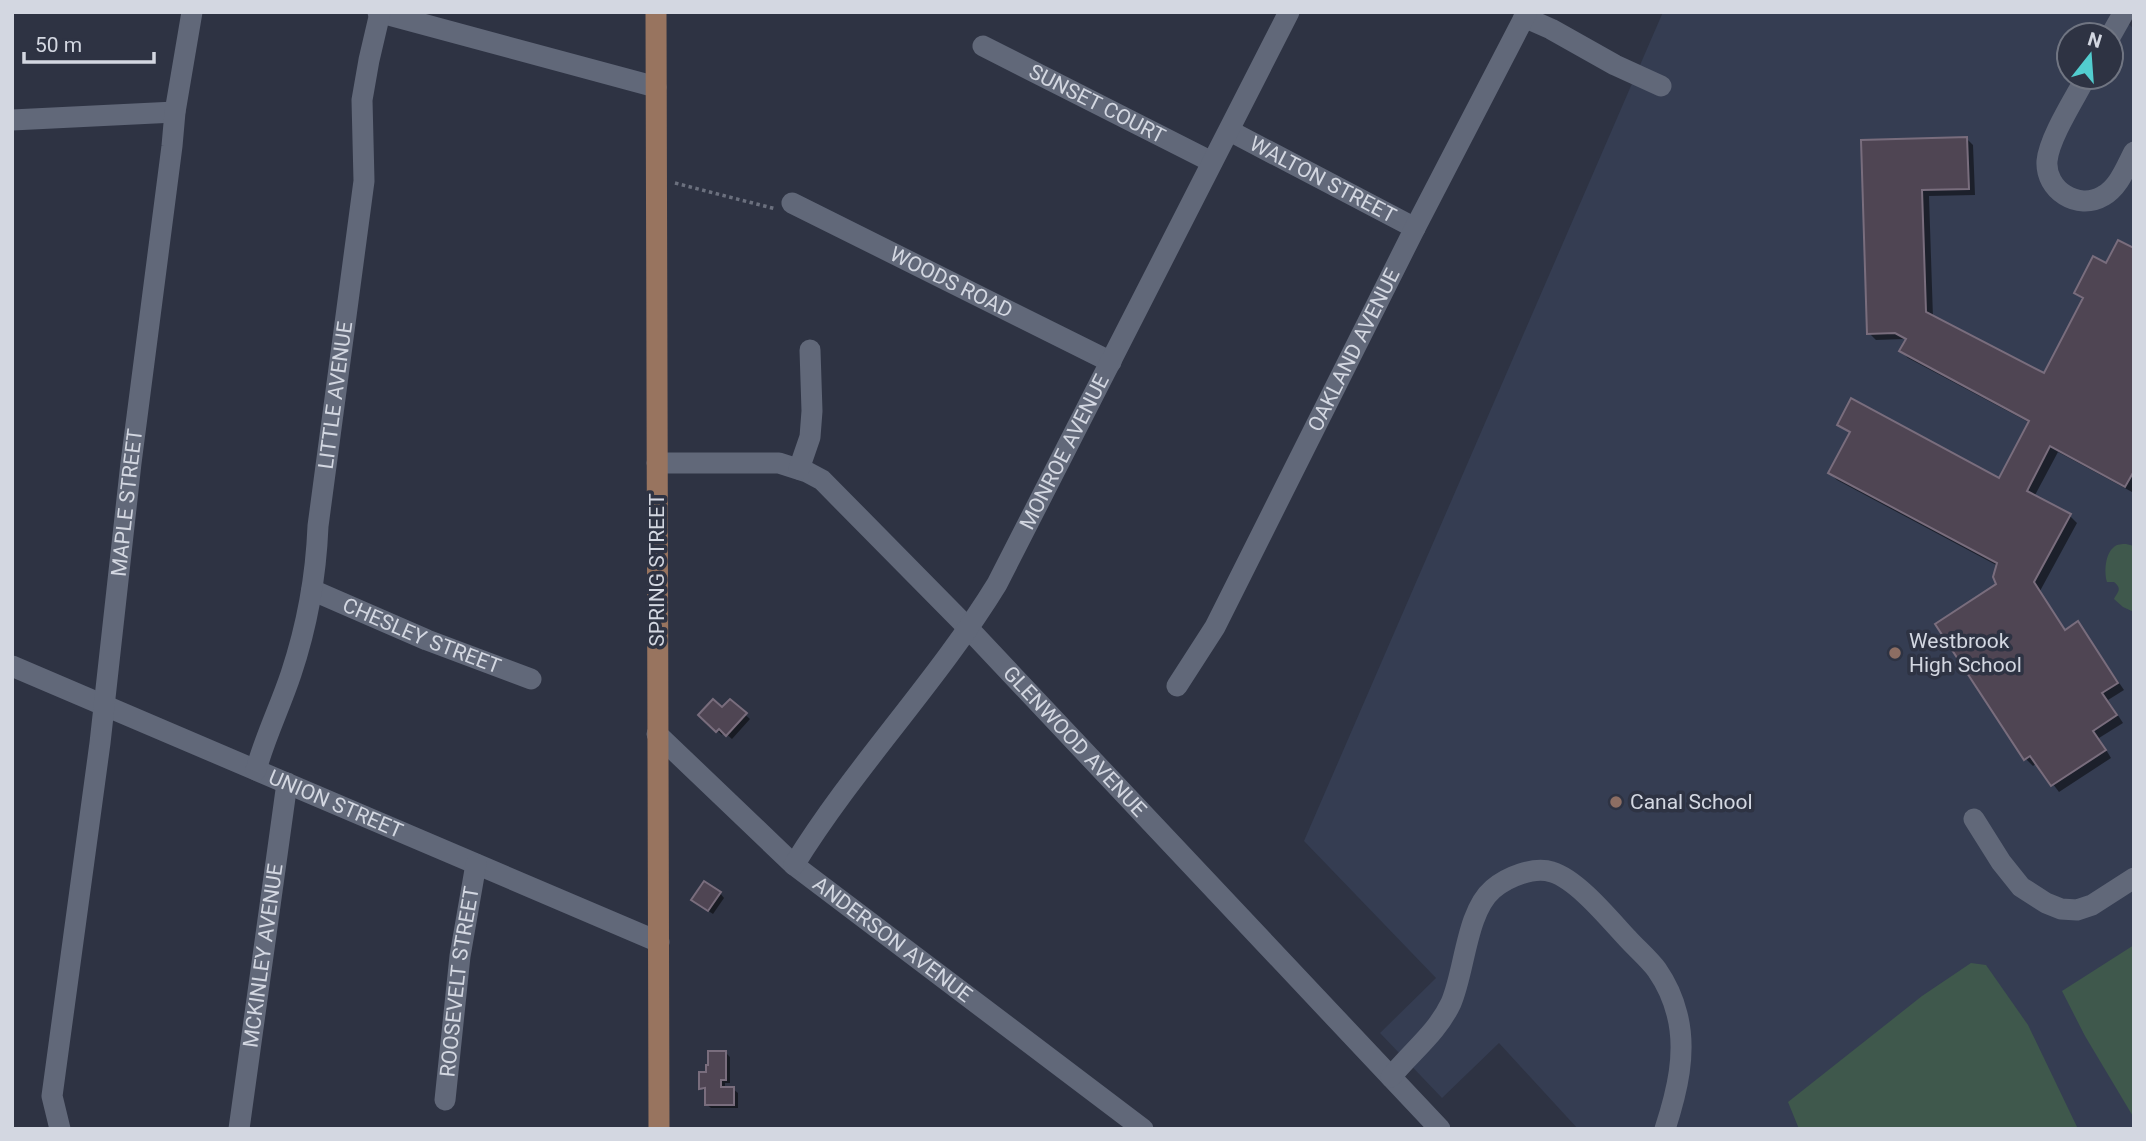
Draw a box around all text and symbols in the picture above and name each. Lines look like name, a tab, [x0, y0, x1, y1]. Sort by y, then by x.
scale bar	[24, 21, 154, 65]
north arrow	[2055, 21, 2125, 91]
text: N	[2085, 27, 2105, 53]
text: 50 m	[35, 33, 82, 57]
street label: SUNSET COURT	[1025, 59, 1170, 149]
street label: WALTON STREET	[1246, 132, 1401, 228]
street label: WOODS ROAD	[886, 242, 1016, 323]
street label: OAKLAND AVENUE	[1303, 265, 1405, 435]
street label: LITTLE AVENUE	[314, 320, 357, 471]
street label: MONROE AVENUE	[1015, 370, 1114, 534]
street label: MAPLE STREET	[107, 427, 147, 578]
street label: SPRING STREET	[645, 493, 669, 647]
street label: CHESLEY STREET	[339, 593, 505, 679]
place label: Westbrook High School	[1909, 629, 2022, 677]
marker: Westbrook High School	[1887, 645, 1903, 661]
street label: GLENWOOD AVENUE	[998, 661, 1151, 822]
street label: UNION STREET	[265, 765, 407, 843]
place label: Canal School	[1630, 790, 1753, 814]
marker: Canal School	[1608, 794, 1624, 810]
street label: MCKINLEY AVENUE	[238, 862, 288, 1049]
street label: ANDERSON AVENUE	[808, 872, 977, 1007]
street label: ROOSEVELT STREET	[435, 884, 484, 1078]

